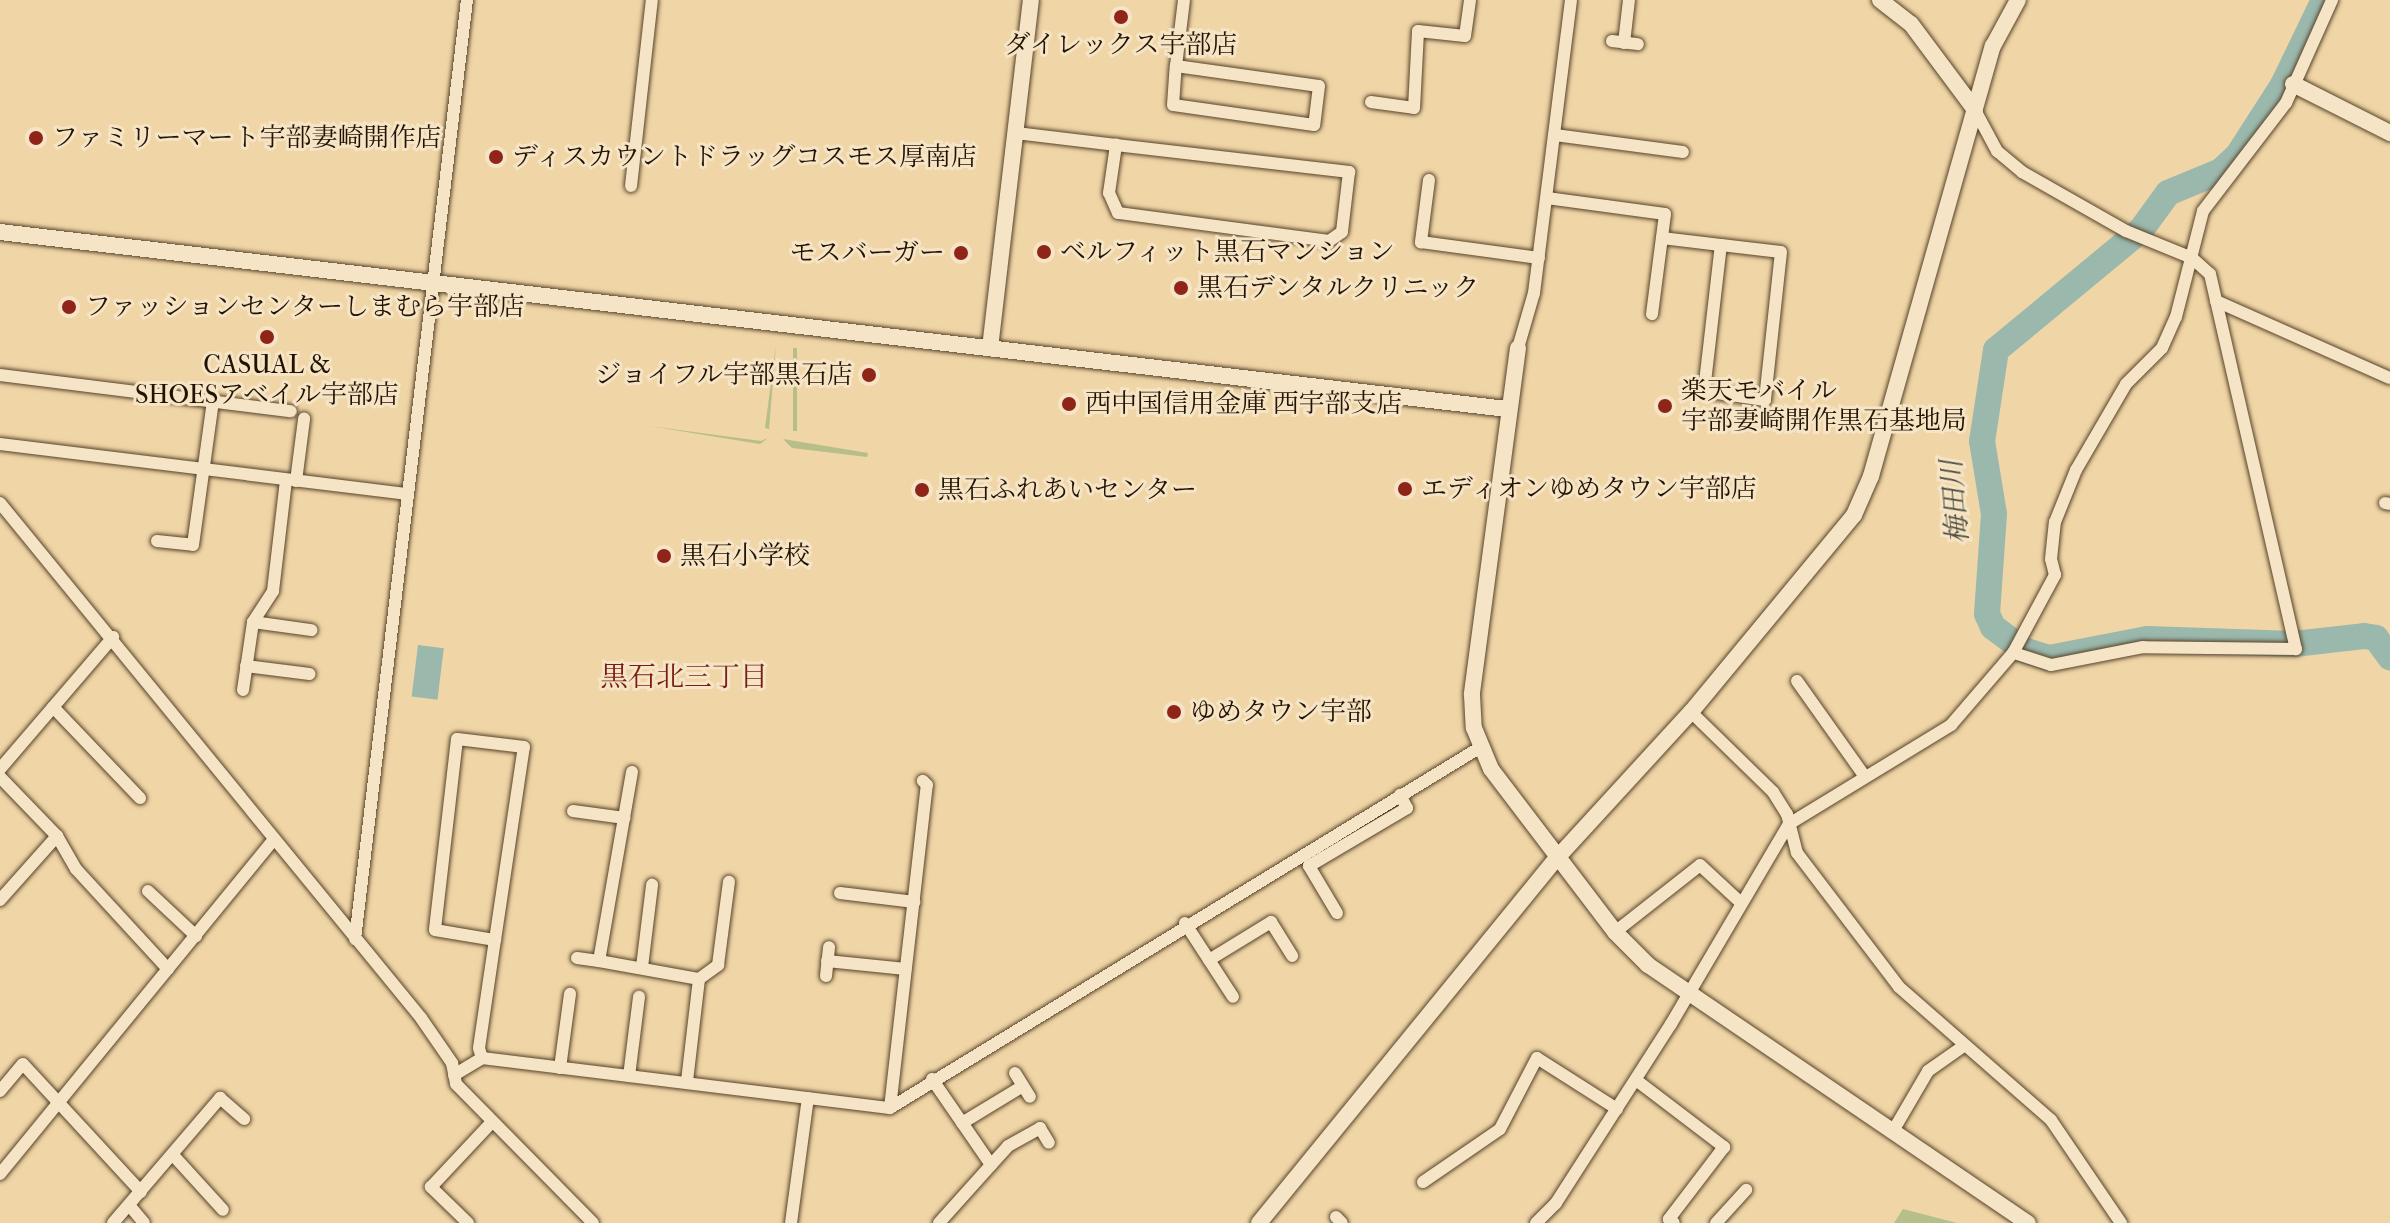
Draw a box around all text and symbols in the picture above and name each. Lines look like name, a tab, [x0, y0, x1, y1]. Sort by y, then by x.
marker: ダイレックス宇部店	[1112, 8, 1130, 26]
place label: ダイレックス宇部店	[1004, 29, 1238, 61]
place label: ファミリーマート宇部妻崎開作店	[52, 122, 442, 154]
marker: ファミリーマート宇部妻崎開作店	[27, 129, 45, 147]
place label: ディスカウントドラッグコスモス厚南店	[512, 141, 980, 173]
marker: ディスカウントドラッグコスモス厚南店	[487, 148, 505, 166]
place label: ベルフィット黒石マンション	[1060, 236, 1398, 268]
place label: モスバーガー	[789, 237, 945, 269]
marker: ベルフィット黒石マンション	[1035, 243, 1053, 261]
marker: モスバーガー	[952, 244, 970, 262]
place label: 黒石デンタルクリニック	[1197, 272, 1483, 304]
marker: 黒石デンタルクリニック	[1172, 279, 1190, 297]
place label: ファッションセンターしまむら宇部店	[85, 291, 527, 323]
marker: ファッションセンターしまむら宇部店	[60, 298, 78, 316]
marker: CASUAL & SHOESアベイル宇部店	[258, 328, 276, 346]
place label: CASUAL & SHOESアベイル宇部店	[134, 349, 400, 410]
place label: ジョイフル宇部黒石店	[593, 359, 853, 391]
marker: ジョイフル宇部黒石店	[860, 366, 878, 384]
place label: 楽天モバイル 宇部妻崎開作黒石基地局	[1681, 375, 1967, 436]
place label: 西中国信用金庫 西宇部支店	[1085, 388, 1403, 420]
marker: 西中国信用金庫 西宇部支店	[1060, 395, 1078, 413]
marker: 楽天モバイル 宇部妻崎開作黒石基地局	[1656, 397, 1674, 415]
water label: 梅田川	[1935, 459, 1975, 545]
place label: エディオンゆめタウン宇部店	[1421, 473, 1759, 505]
place label: 黒石ふれあいセンター	[938, 474, 1198, 506]
marker: エディオンゆめタウン宇部店	[1396, 480, 1414, 498]
marker: 黒石ふれあいセンター	[913, 481, 931, 499]
place label: 黒石小学校	[680, 540, 810, 572]
marker: 黒石小学校	[655, 547, 673, 565]
district label: 黒石北三丁目	[600, 660, 768, 694]
place label: ゆめタウン宇部	[1190, 696, 1372, 728]
marker: ゆめタウン宇部	[1165, 703, 1183, 721]

